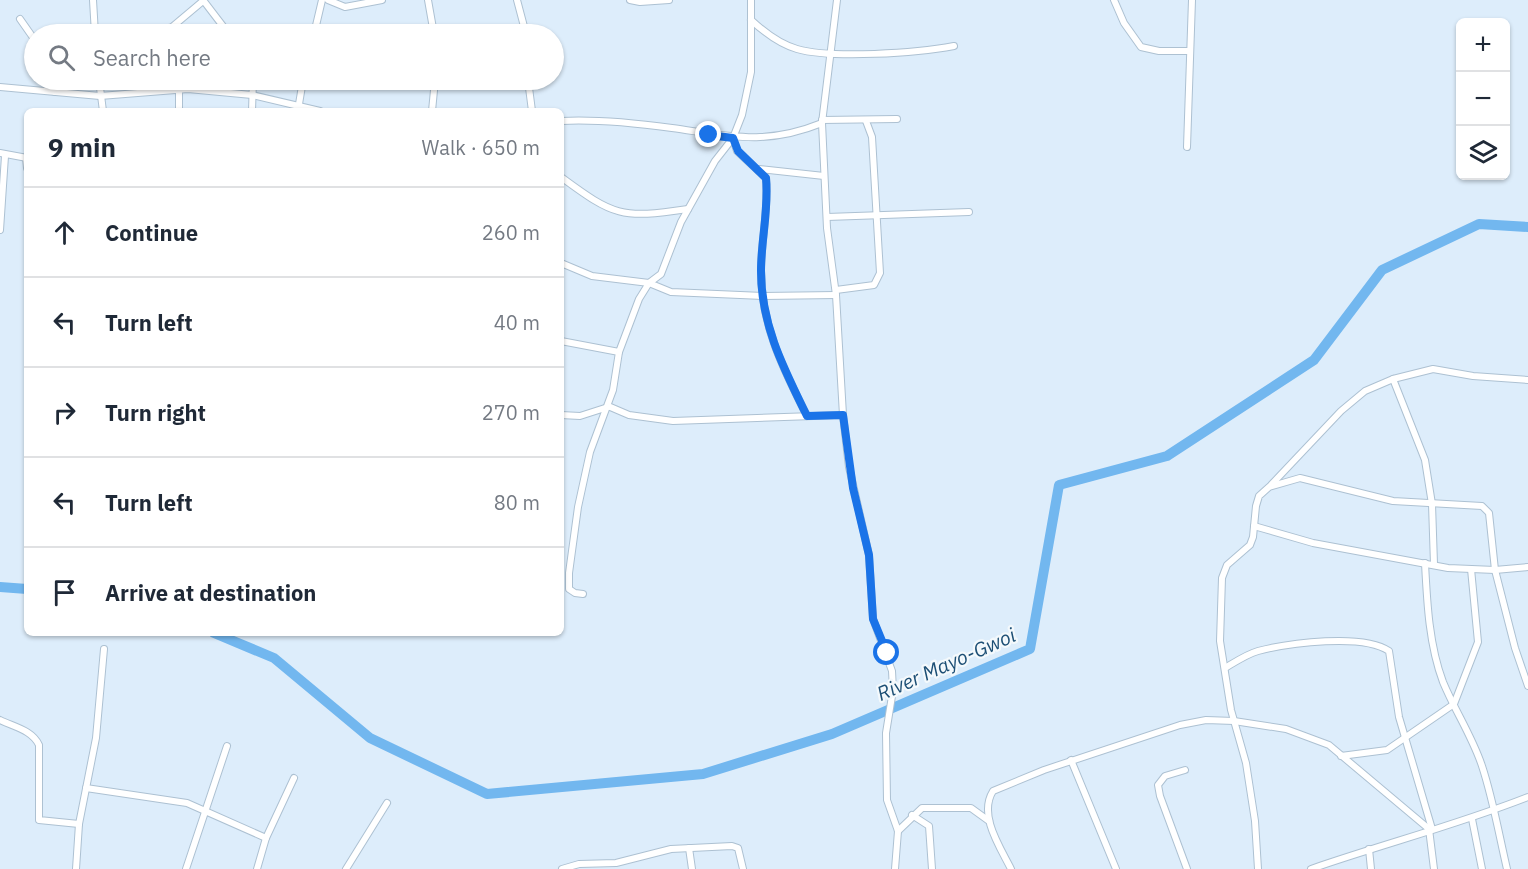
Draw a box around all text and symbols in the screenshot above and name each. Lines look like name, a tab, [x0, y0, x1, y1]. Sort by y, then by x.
map controls	[1456, 18, 1510, 180]
button: +	[1456, 18, 1510, 72]
search box	[24, 24, 564, 90]
icon: search	[45, 41, 78, 74]
text: Search here	[93, 43, 211, 72]
button: −	[1456, 72, 1510, 126]
route end	[695, 121, 721, 147]
button: layers	[1456, 126, 1510, 180]
text: 9 min	[48, 130, 116, 164]
text: Walk · 650 m	[422, 134, 540, 161]
icon: ahead	[48, 216, 81, 249]
text: Continue	[105, 218, 198, 247]
text: 260 m	[482, 219, 540, 246]
icon: left	[48, 306, 81, 339]
text: Turn left	[105, 308, 193, 337]
text: 40 m	[494, 309, 540, 336]
icon: right	[48, 396, 81, 429]
text: Turn right	[105, 398, 206, 427]
text: 270 m	[482, 399, 540, 426]
icon: left	[48, 486, 81, 519]
text: Turn left	[105, 488, 193, 517]
text: 80 m	[494, 489, 540, 516]
icon: arrive	[48, 576, 81, 609]
text: Arrive at destination	[105, 578, 316, 607]
water label: River Mayo-Gwoi	[872, 621, 1020, 707]
route start	[873, 639, 899, 665]

